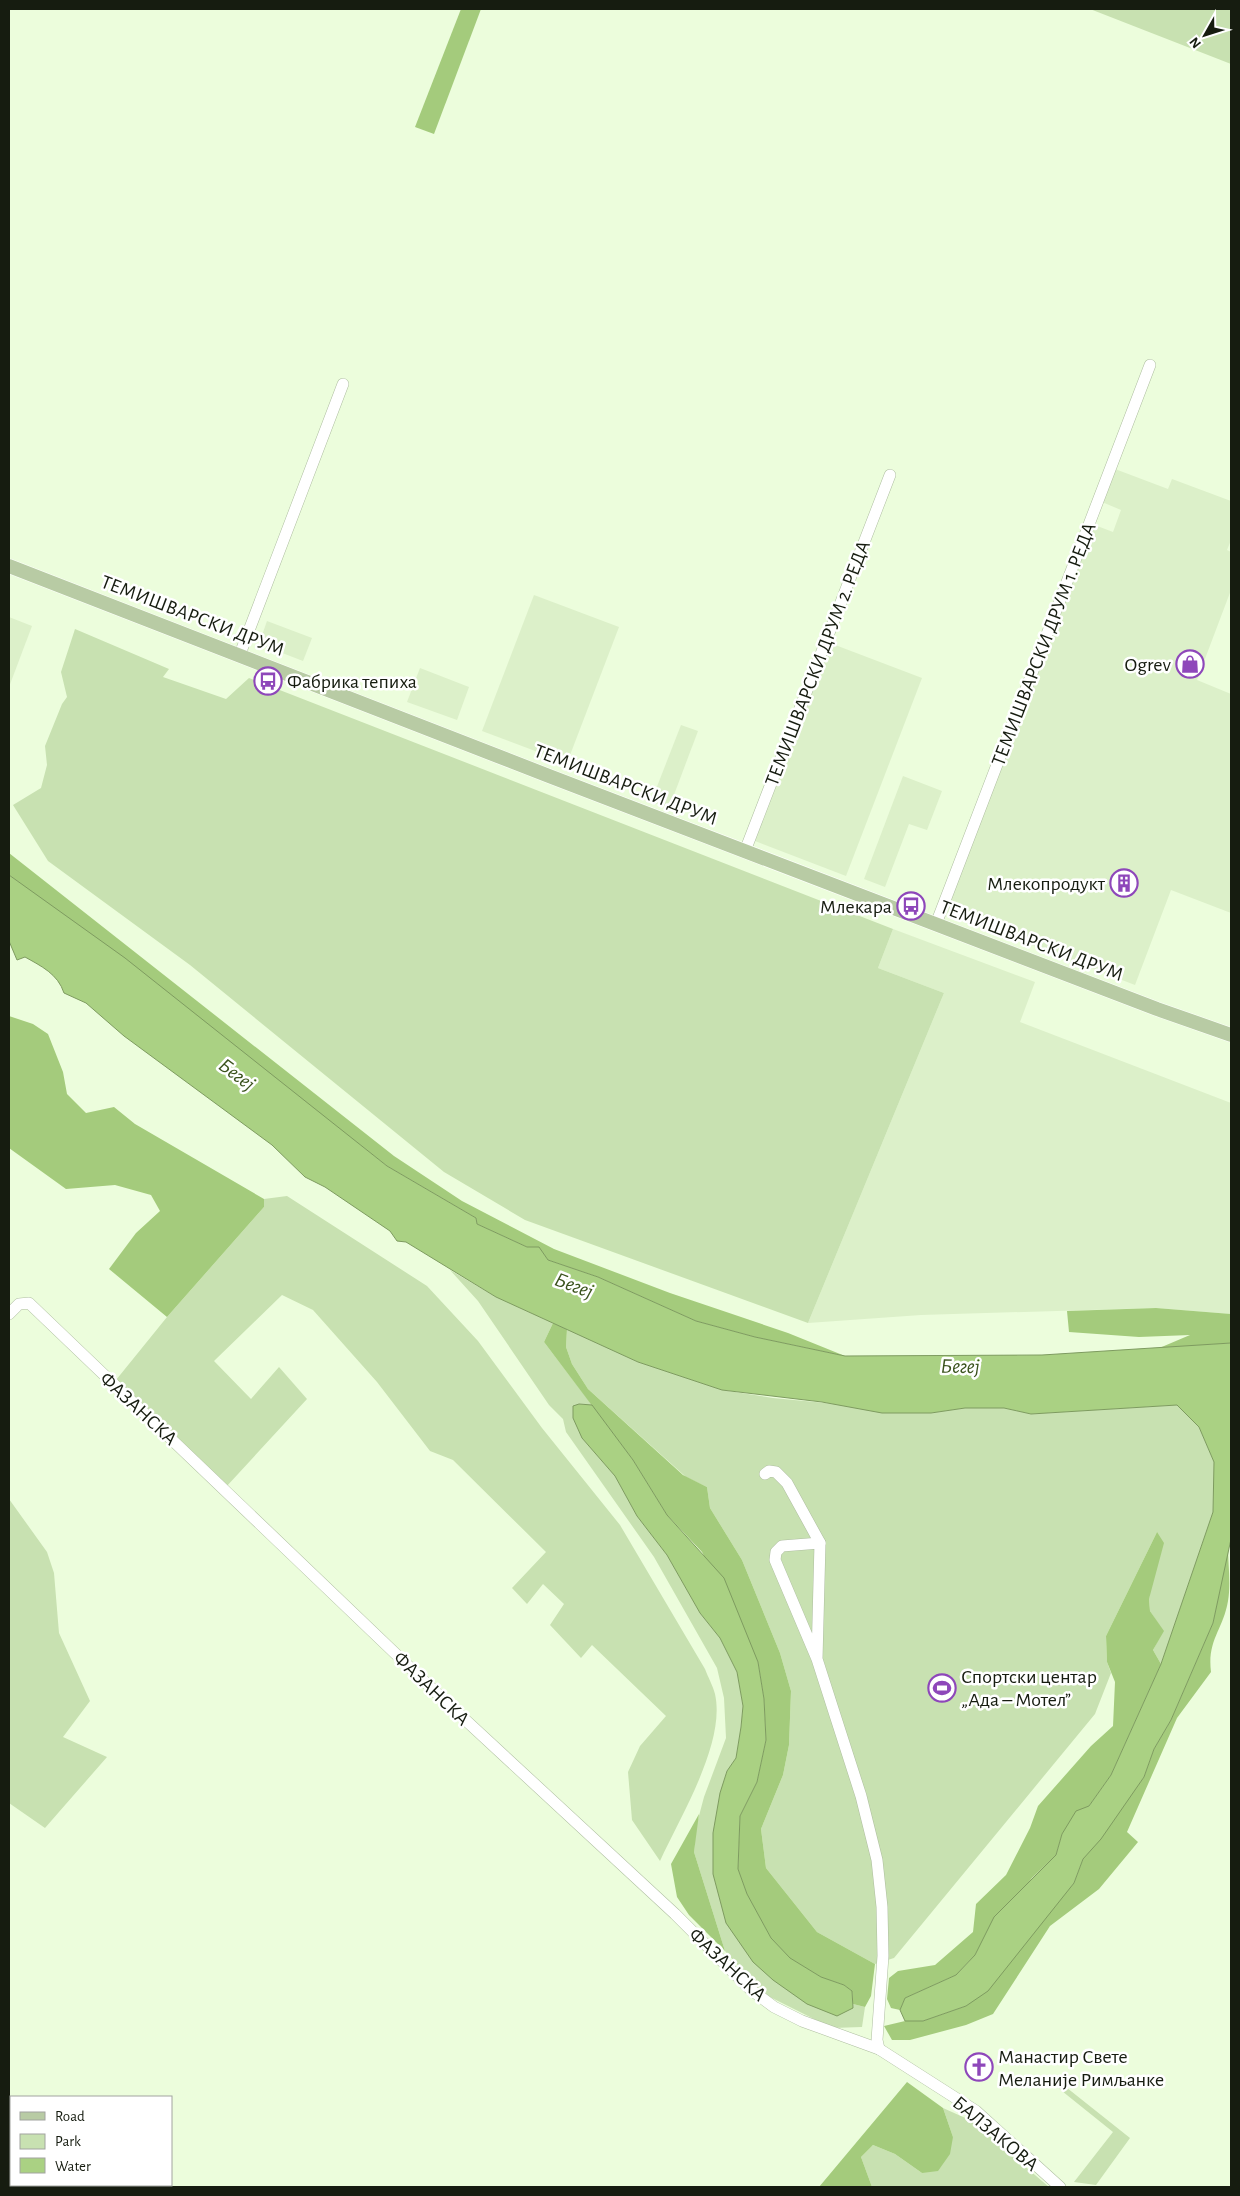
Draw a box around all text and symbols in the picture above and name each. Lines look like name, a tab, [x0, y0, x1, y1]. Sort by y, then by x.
north arrow	[1180, 10, 1230, 60]
text: N	[1187, 34, 1204, 51]
street label: ТЕМИШВАРСКИ ДРУМ 1. РЕДА	[988, 520, 1100, 769]
street label: ТЕМИШВАРСКИ ДРУМ 2. РЕДА	[762, 538, 874, 789]
street label: ТЕМИШВАРСКИ ДРУМ	[98, 572, 287, 660]
shop icon: Ogrev	[1175, 649, 1205, 679]
place label: Ogrev	[1124, 655, 1172, 675]
bus stop icon: Фабрика тепиха	[253, 666, 283, 696]
place label: Фабрика тепиха	[287, 672, 417, 692]
street label: ТЕМИШВАРСКИ ДРУМ	[531, 741, 720, 829]
building icon: Млекопродукт	[1109, 868, 1139, 898]
place label: Млекопродукт	[987, 874, 1106, 894]
bus stop icon: Млекара	[896, 891, 926, 921]
place label: Млекара	[820, 897, 892, 917]
street label: ТЕМИШВАРСКИ ДРУМ	[937, 897, 1126, 985]
water label: Бегеј	[215, 1054, 259, 1095]
water label: Бегеј	[552, 1269, 596, 1302]
water label: Бегеј	[940, 1356, 980, 1377]
street label: ФАЗАНСКА	[96, 1368, 181, 1449]
street label: ФАЗАНСКА	[389, 1648, 473, 1730]
place label: Спортски центар „Ада – Мотел”	[961, 1667, 1097, 1710]
sports icon: Спортски центар „Ада – Мотел”	[927, 1673, 957, 1703]
street label: ФАЗАНСКА	[685, 1924, 770, 2005]
place label: Манастир Свете Меланије Римљанке	[998, 2047, 1164, 2090]
church icon: Манастир Свете Меланије Римљанке	[964, 2052, 994, 2082]
street label: БАЛЗАКОВА	[949, 2092, 1042, 2175]
legend	[10, 2096, 172, 2186]
text: Road	[55, 2109, 85, 2124]
text: Park	[55, 2134, 81, 2149]
text: Water	[55, 2159, 91, 2174]

